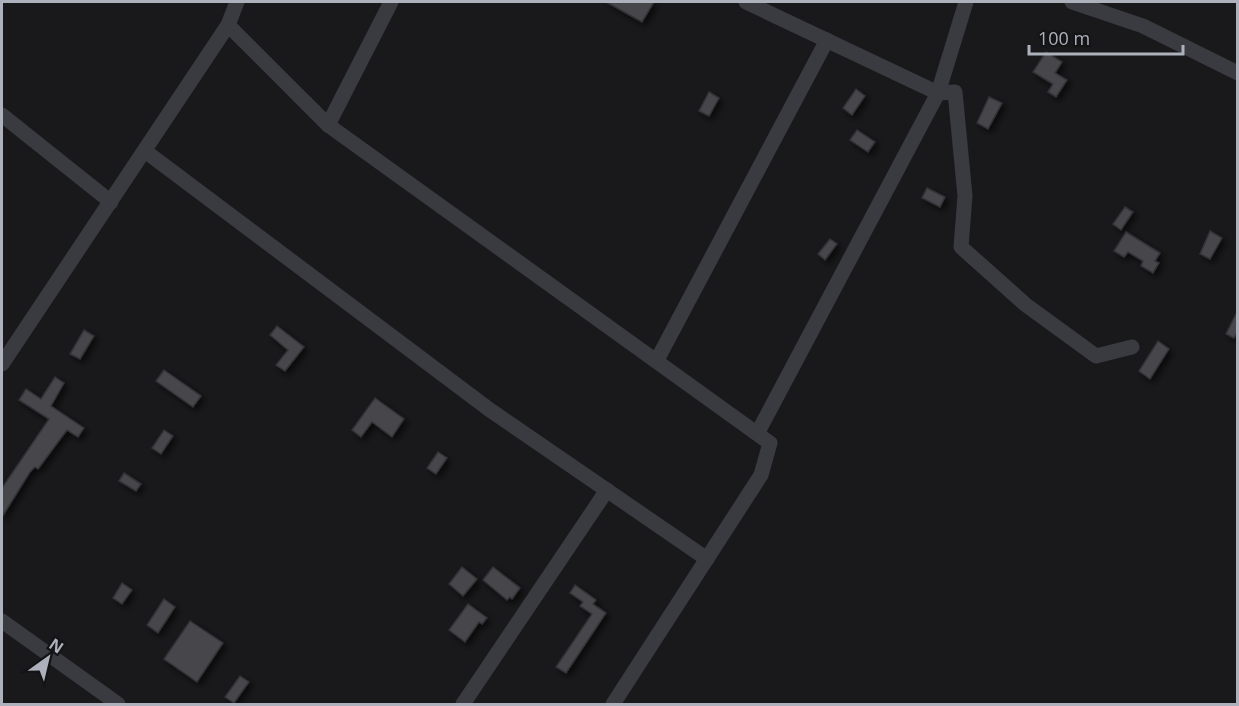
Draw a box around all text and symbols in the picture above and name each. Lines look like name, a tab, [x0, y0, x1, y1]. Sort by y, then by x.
scale bar	[1029, 18, 1184, 56]
text: 100 m	[1038, 26, 1090, 50]
north arrow	[18, 628, 78, 688]
text: N	[45, 633, 68, 658]

